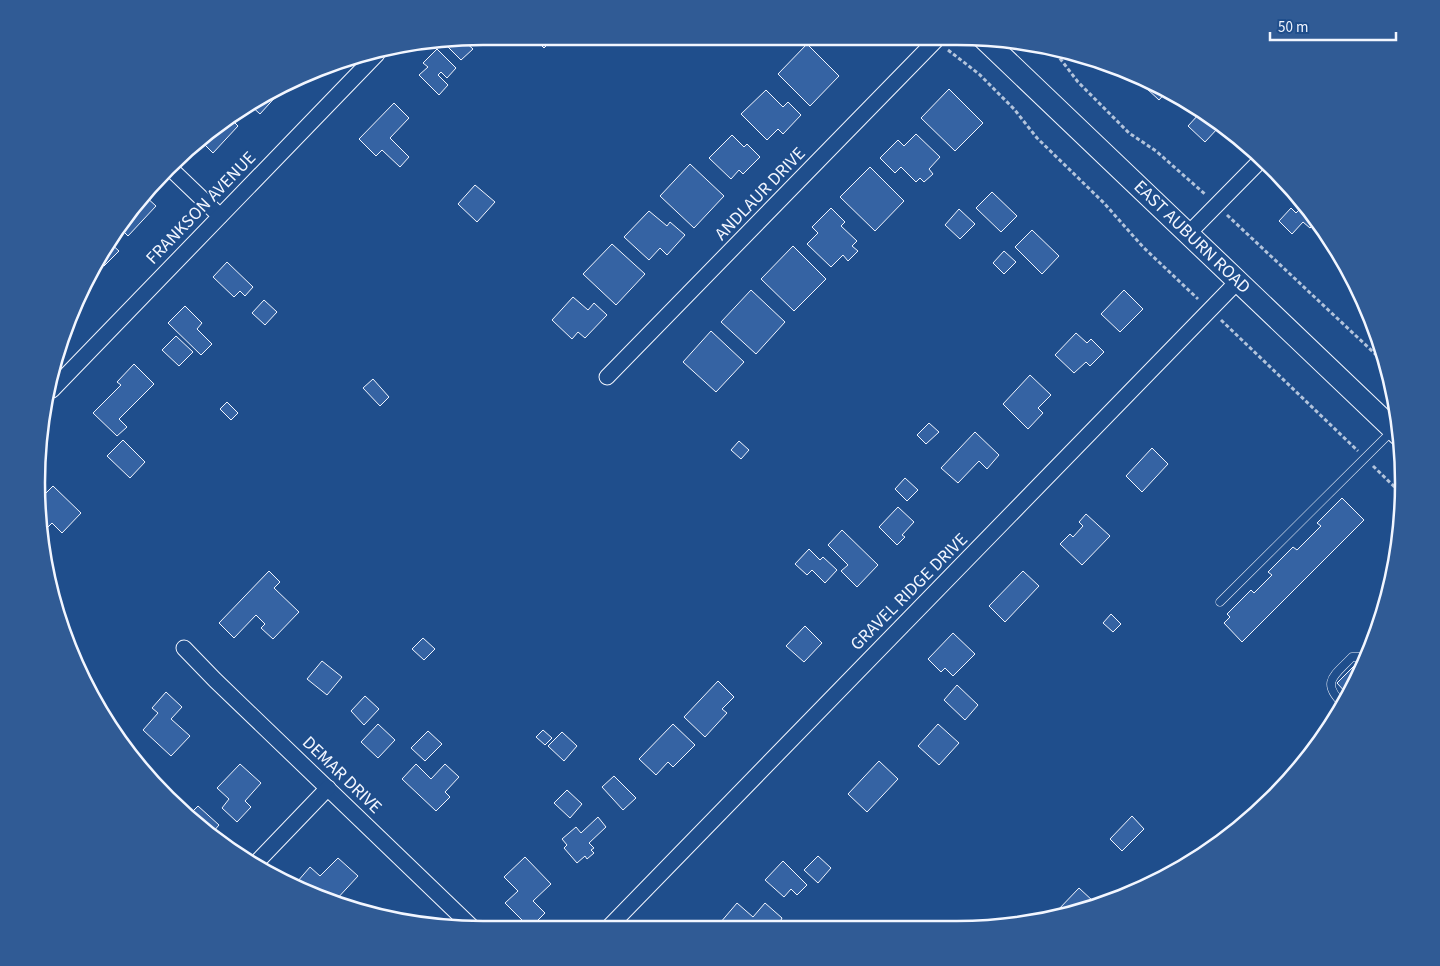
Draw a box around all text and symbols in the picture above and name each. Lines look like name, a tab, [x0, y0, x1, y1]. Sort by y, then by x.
scale bar	[1270, 10, 1396, 42]
text: 50 m	[1278, 17, 1308, 38]
street label: ANDLAUR DRIVE	[709, 142, 811, 246]
street label: FRANKSON AVENUE	[140, 146, 262, 270]
street label: EAST AUBURN ROAD	[1128, 175, 1256, 299]
street label: GRAVEL RIDGE DRIVE	[845, 528, 973, 656]
street label: DEMAR DRIVE	[297, 731, 387, 819]

